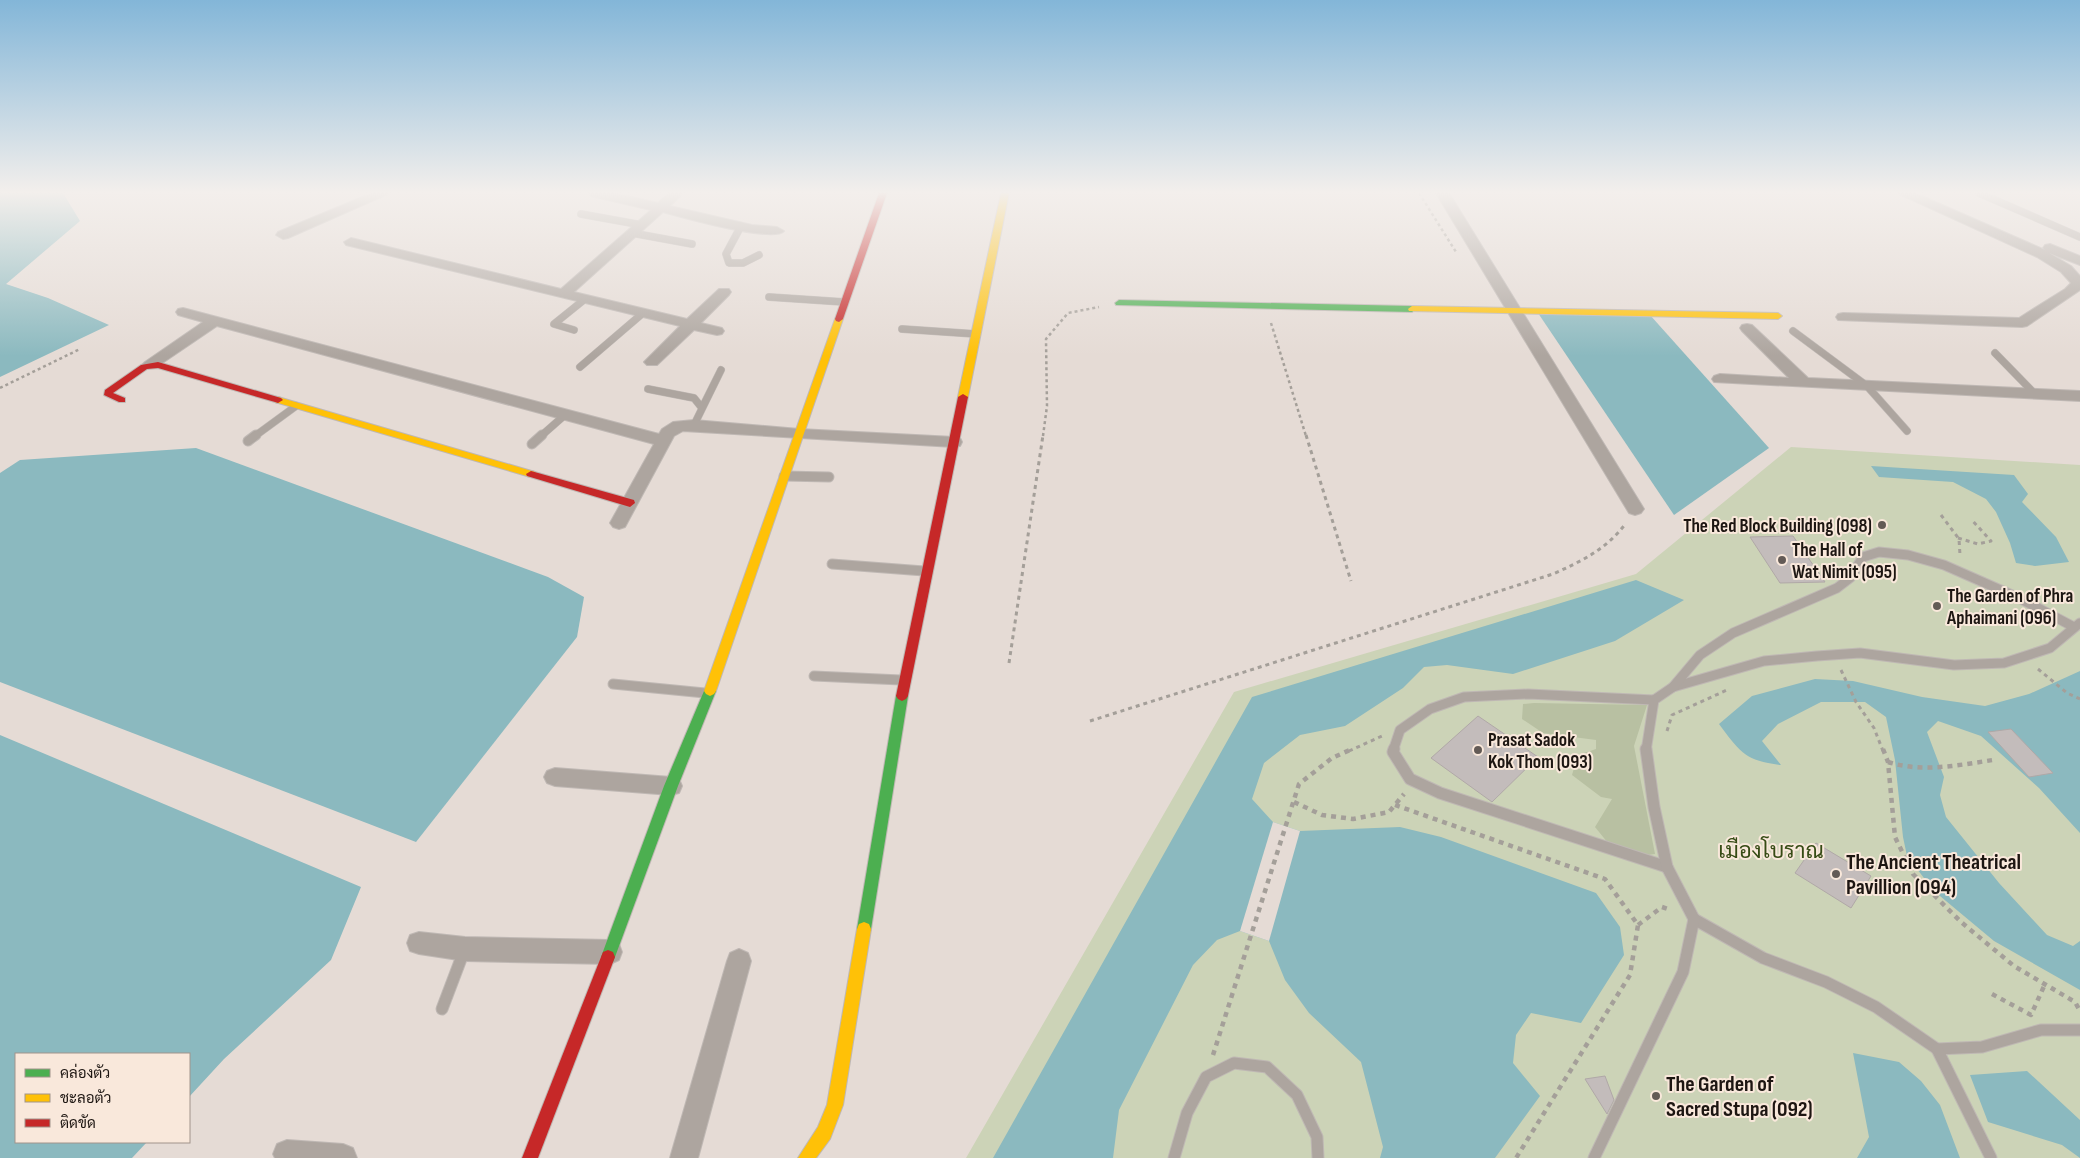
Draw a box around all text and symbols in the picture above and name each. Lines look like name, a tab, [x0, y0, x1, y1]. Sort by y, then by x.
place label: The Red Block Building (098)	[1683, 515, 1872, 538]
marker: The Red Block Building (098)	[1876, 519, 1888, 531]
place label: The Hall of Wat Nimit (095)	[1792, 539, 1897, 584]
marker: The Hall of Wat Nimit (095)	[1776, 554, 1788, 566]
place label: The Garden of Phra Aphaimani (096)	[1946, 585, 2073, 630]
marker: The Garden of Phra Aphaimani (096)	[1931, 600, 1943, 612]
place label: Prasat Sadok Kok Thom (093)	[1488, 729, 1592, 774]
marker: Prasat Sadok Kok Thom (093)	[1472, 744, 1484, 756]
park label: เมืองโบราณ	[1718, 836, 1824, 865]
place label: The Ancient Theatrical Pavillion (094)	[1846, 849, 2021, 901]
marker: The Ancient Theatrical Pavillion (094)	[1830, 868, 1842, 880]
legend	[15, 1053, 190, 1143]
text: คล่องตัว	[60, 1063, 110, 1083]
place label: The Garden of Sacred Stupa (092)	[1666, 1071, 1813, 1123]
text: ชะลอตัว	[60, 1089, 111, 1108]
marker: The Garden of Sacred Stupa (092)	[1650, 1090, 1662, 1102]
text: ติดขัด	[60, 1114, 96, 1133]

